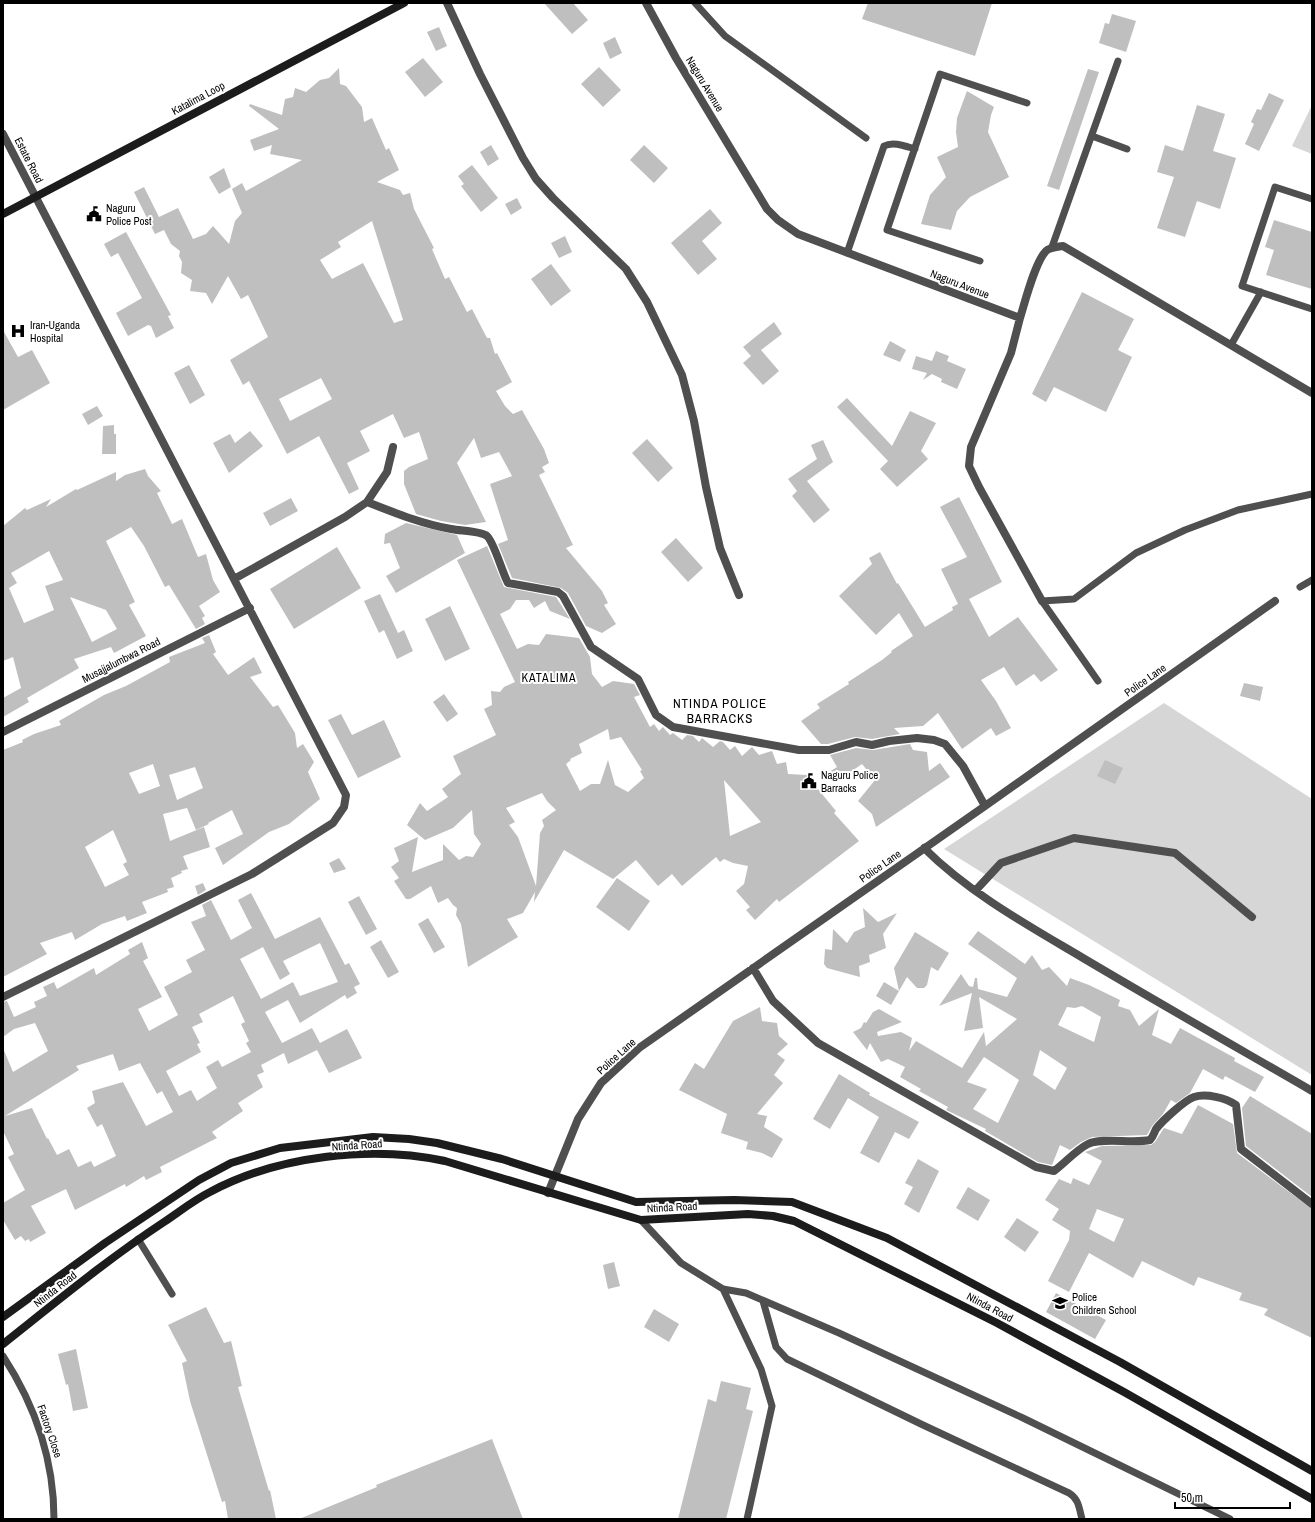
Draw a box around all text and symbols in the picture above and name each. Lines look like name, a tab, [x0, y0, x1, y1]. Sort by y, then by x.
street label: Naguru Avenue	[683, 54, 727, 114]
street label: Katalima Loop	[169, 78, 227, 118]
street label: Estate Road	[11, 135, 47, 185]
place label: Naguru Police Post	[106, 201, 152, 228]
public building icon: Naguru Police Post	[85, 205, 103, 223]
street label: Naguru Avenue	[929, 266, 991, 302]
place label: Iran-Uganda Hospital	[30, 318, 80, 345]
hospital icon: Iran-Uganda Hospital	[9, 322, 27, 340]
street label: Musajjalumbwa Road	[79, 634, 163, 686]
street label: Police Lane	[1121, 661, 1169, 699]
district label: KATALIMA	[521, 670, 577, 686]
district label: NTINDA POLICE BARRACKS	[673, 695, 767, 727]
place label: Naguru Police Barracks	[821, 768, 878, 795]
public building icon: Naguru Police Barracks	[800, 772, 818, 790]
street label: Police Lane	[856, 847, 904, 885]
street label: Police Lane	[594, 1035, 638, 1077]
street label: Ntinda Road	[331, 1136, 383, 1154]
street label: Ntinda Road	[646, 1199, 698, 1215]
street label: Ntinda Road	[31, 1268, 79, 1310]
street label: Ntinda Road	[964, 1289, 1016, 1325]
place label: Police Children School	[1072, 1290, 1136, 1317]
school or university icon: Police Children School	[1051, 1294, 1069, 1312]
street label: Factory Close	[34, 1403, 66, 1459]
scale bar	[1175, 1484, 1290, 1510]
text: 50 m	[1181, 1490, 1203, 1506]

